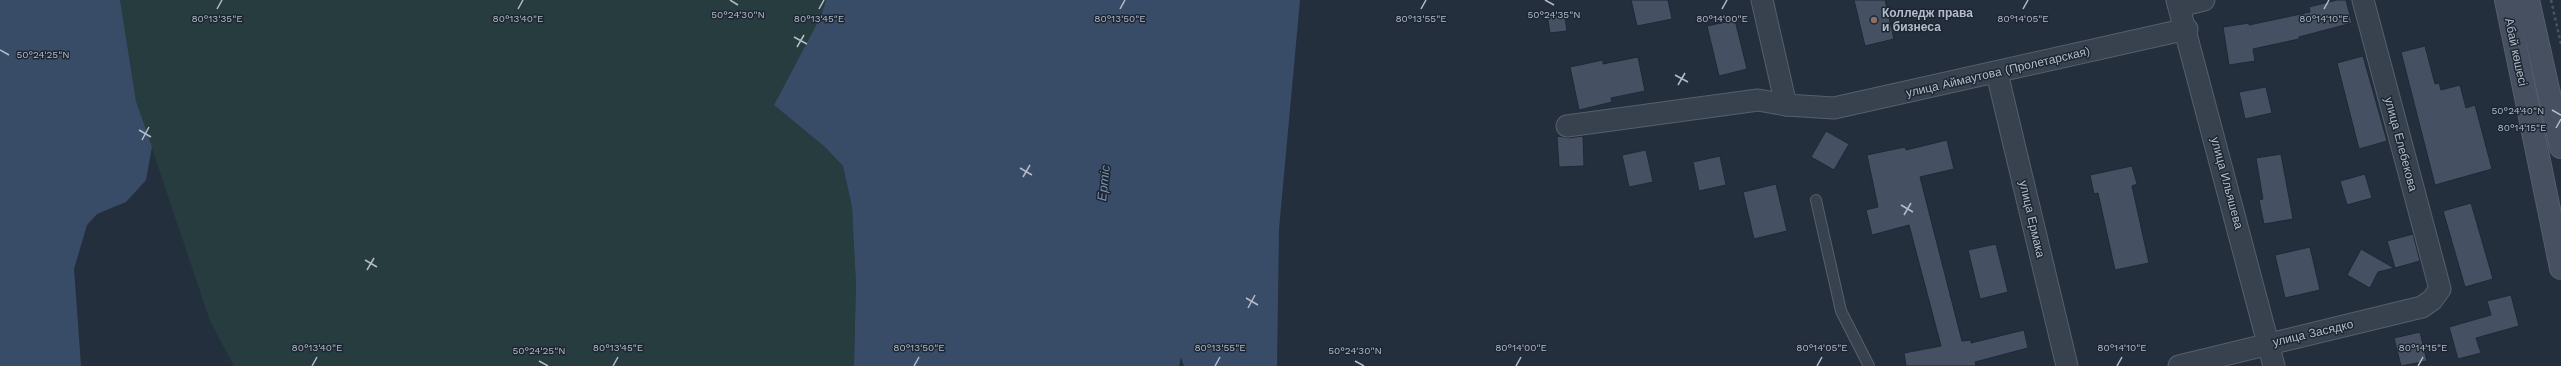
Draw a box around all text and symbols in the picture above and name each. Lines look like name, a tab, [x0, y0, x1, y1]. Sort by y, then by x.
place label: Колледж права и бизнеса	[1882, 6, 1973, 34]
text: 50°24'30"N	[711, 9, 765, 20]
text: 50°24'35"N	[1527, 9, 1581, 20]
text: 80°13'35"E	[191, 13, 243, 24]
text: 80°13'40"E	[493, 13, 543, 24]
text: 80°13'45"E	[794, 13, 844, 24]
text: 80°13'50"E	[1094, 13, 1146, 24]
text: 80°13'55"E	[1395, 13, 1447, 24]
text: 80°14'00"E	[1696, 13, 1748, 24]
text: 80°14'05"E	[1997, 13, 2049, 24]
text: 80°14'10"E	[2299, 13, 2349, 24]
marker: Колледж права и бизнеса	[1869, 15, 1879, 25]
street label: Абай көшесі	[2502, 17, 2530, 87]
street label: улица Аймаутова (Пролетарская)	[1905, 44, 2091, 100]
text: 50°24'25"N	[16, 49, 70, 60]
street label: улица Елебекова	[2382, 95, 2420, 193]
text: 50°24'40"N	[2492, 105, 2544, 116]
text: 80°14'15"E	[2498, 122, 2546, 133]
street label: улица Ильяшева	[2208, 135, 2246, 231]
water label: Ертіс	[1094, 164, 1113, 202]
street label: улица Ермака	[2016, 179, 2048, 259]
street label: улица Засядко	[2271, 317, 2355, 349]
text: 80°13'40"E	[292, 342, 342, 353]
text: 80°13'45"E	[593, 342, 643, 353]
text: 80°13'50"E	[893, 342, 945, 353]
text: 80°13'55"E	[1194, 342, 1246, 353]
text: 80°14'00"E	[1495, 342, 1547, 353]
text: 80°14'05"E	[1796, 342, 1848, 353]
text: 80°14'10"E	[2097, 342, 2147, 353]
text: 80°14'15"E	[2399, 342, 2447, 353]
text: 50°24'25"N	[512, 345, 566, 356]
text: 50°24'30"N	[1328, 345, 1382, 356]

